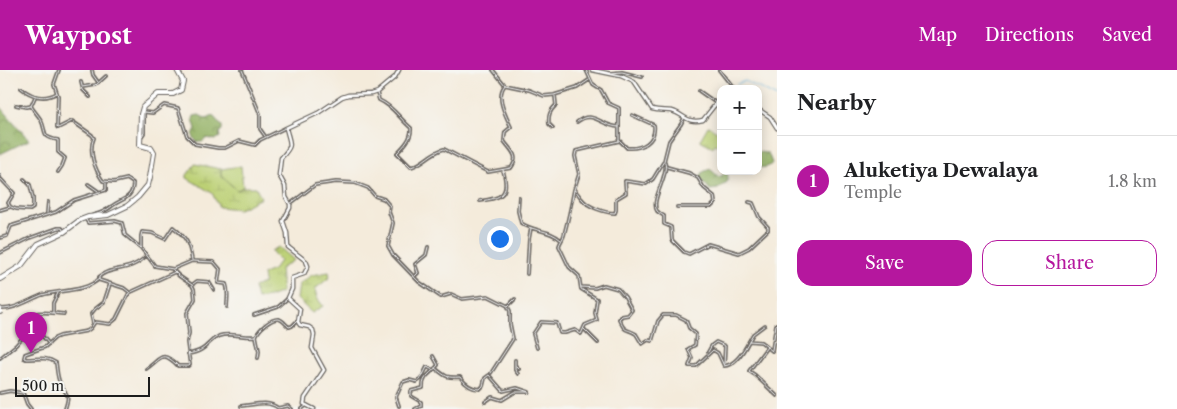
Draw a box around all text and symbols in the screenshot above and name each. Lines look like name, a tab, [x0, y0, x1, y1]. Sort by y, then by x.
text: Waypost	[25, 21, 132, 50]
text: Map	[918, 24, 957, 46]
text: Directions	[985, 24, 1074, 46]
text: Saved	[1102, 24, 1152, 46]
map controls	[717, 85, 762, 175]
button: +	[717, 85, 762, 130]
text: Nearby	[797, 90, 876, 115]
button: −	[717, 130, 762, 175]
text: Aluketiya Dewalaya	[844, 159, 1038, 182]
text: 1	[809, 171, 817, 191]
text: 1.8 km	[1108, 171, 1157, 191]
text: Temple	[844, 182, 902, 202]
your location	[487, 226, 513, 252]
button: Save	[797, 240, 972, 286]
button: Share	[982, 240, 1157, 286]
pin: 1	[15, 312, 47, 353]
scale bar	[15, 374, 150, 397]
text: 500 m	[22, 377, 64, 395]

